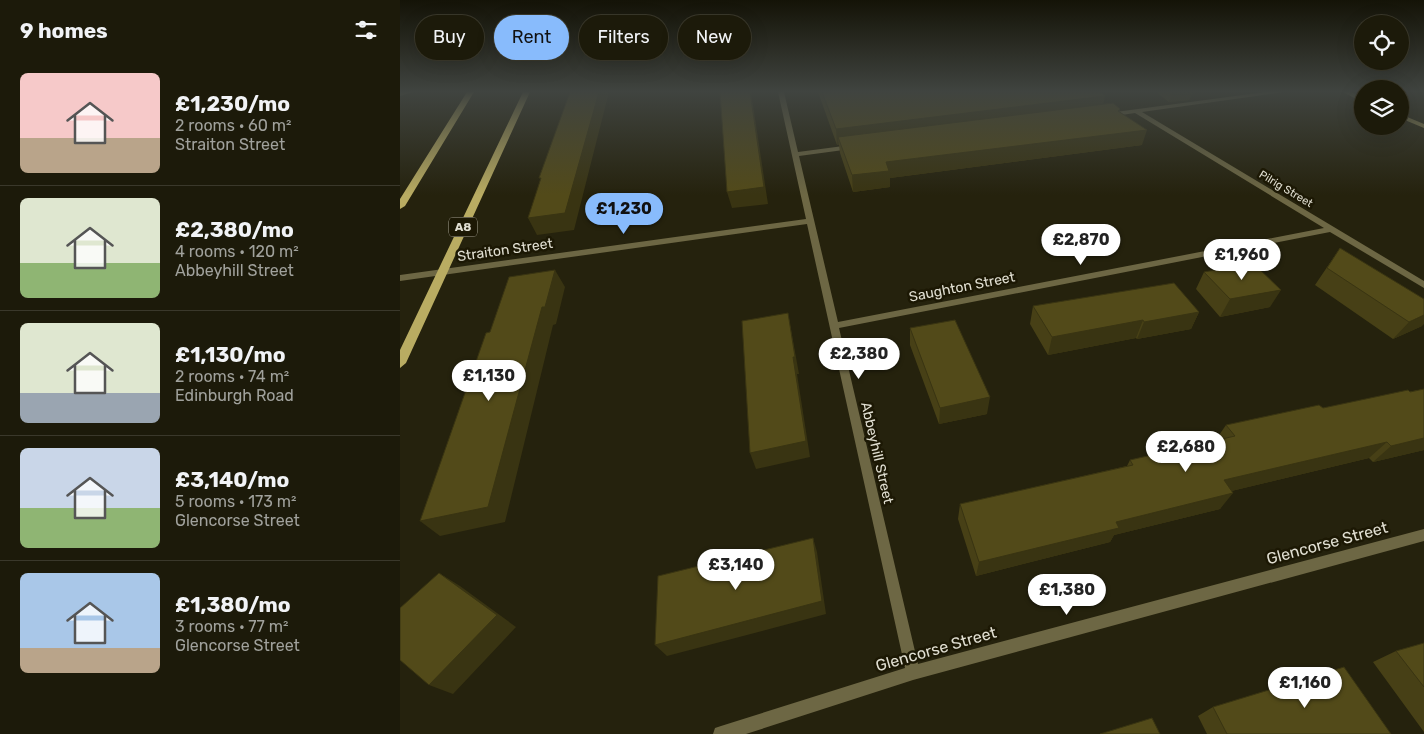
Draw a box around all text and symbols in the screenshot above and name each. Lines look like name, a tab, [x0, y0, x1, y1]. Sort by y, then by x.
chip: Buy	[415, 15, 484, 60]
chip: Rent	[494, 15, 569, 60]
chip: Filters	[579, 15, 668, 60]
chip: New	[678, 15, 751, 60]
map controls	[1354, 15, 1409, 135]
button: locate	[1354, 15, 1409, 70]
icon: filters	[352, 16, 380, 44]
text: 9 homes	[20, 18, 108, 43]
button: layers	[1354, 80, 1409, 135]
text: £1,230/mo	[175, 91, 290, 116]
icon: home	[60, 93, 120, 153]
text: 2 rooms · 60 m²	[175, 116, 292, 135]
text: Straiton Street	[175, 135, 285, 154]
street label: Pilrig Street	[1257, 168, 1316, 210]
pin: £1,230	[583, 192, 665, 235]
text: £1,230	[596, 199, 652, 218]
text: £2,380/mo	[175, 217, 294, 242]
icon: home	[60, 218, 120, 278]
road number: A8	[449, 218, 477, 236]
pin: £2,870	[1040, 224, 1122, 266]
text: £2,870	[1052, 230, 1110, 249]
street label: Straiton Street	[456, 235, 554, 265]
pin: £1,960	[1201, 238, 1283, 281]
text: 4 rooms · 120 m²	[175, 242, 299, 261]
text: £1,960	[1215, 245, 1269, 264]
text: Abbeyhill Street	[175, 261, 294, 280]
street label: Saughton Street	[908, 268, 1017, 306]
pin: £2,380	[818, 338, 900, 380]
text: £1,130/mo	[175, 342, 285, 367]
icon: home	[60, 343, 120, 403]
text: £2,380	[830, 344, 888, 363]
pin: £1,130	[448, 360, 530, 402]
text: £1,130	[463, 366, 515, 385]
text: 2 rooms · 74 m²	[175, 367, 289, 386]
text: Edinburgh Road	[175, 386, 294, 405]
street label: Abbeyhill Street	[857, 400, 897, 506]
pin: £2,680	[1145, 430, 1227, 473]
text: £2,680	[1157, 437, 1215, 456]
text: £3,140/mo	[175, 467, 289, 492]
icon: home	[60, 468, 120, 528]
text: 5 rooms · 173 m²	[175, 492, 297, 511]
text: Glencorse Street	[175, 511, 300, 530]
street label: Glencorse Street	[1264, 518, 1390, 568]
pin: £3,140	[695, 548, 777, 591]
text: £3,140	[708, 555, 764, 574]
pin: £1,380	[1026, 574, 1108, 616]
text: £1,380	[1039, 580, 1095, 599]
text: £1,380/mo	[175, 592, 291, 617]
icon: home	[60, 593, 120, 653]
text: 3 rooms · 77 m²	[175, 617, 288, 636]
street label: Glencorse Street	[873, 623, 999, 675]
text: Glencorse Street	[175, 636, 300, 655]
pin: £1,160	[1264, 666, 1346, 709]
text: £1,160	[1279, 673, 1331, 692]

